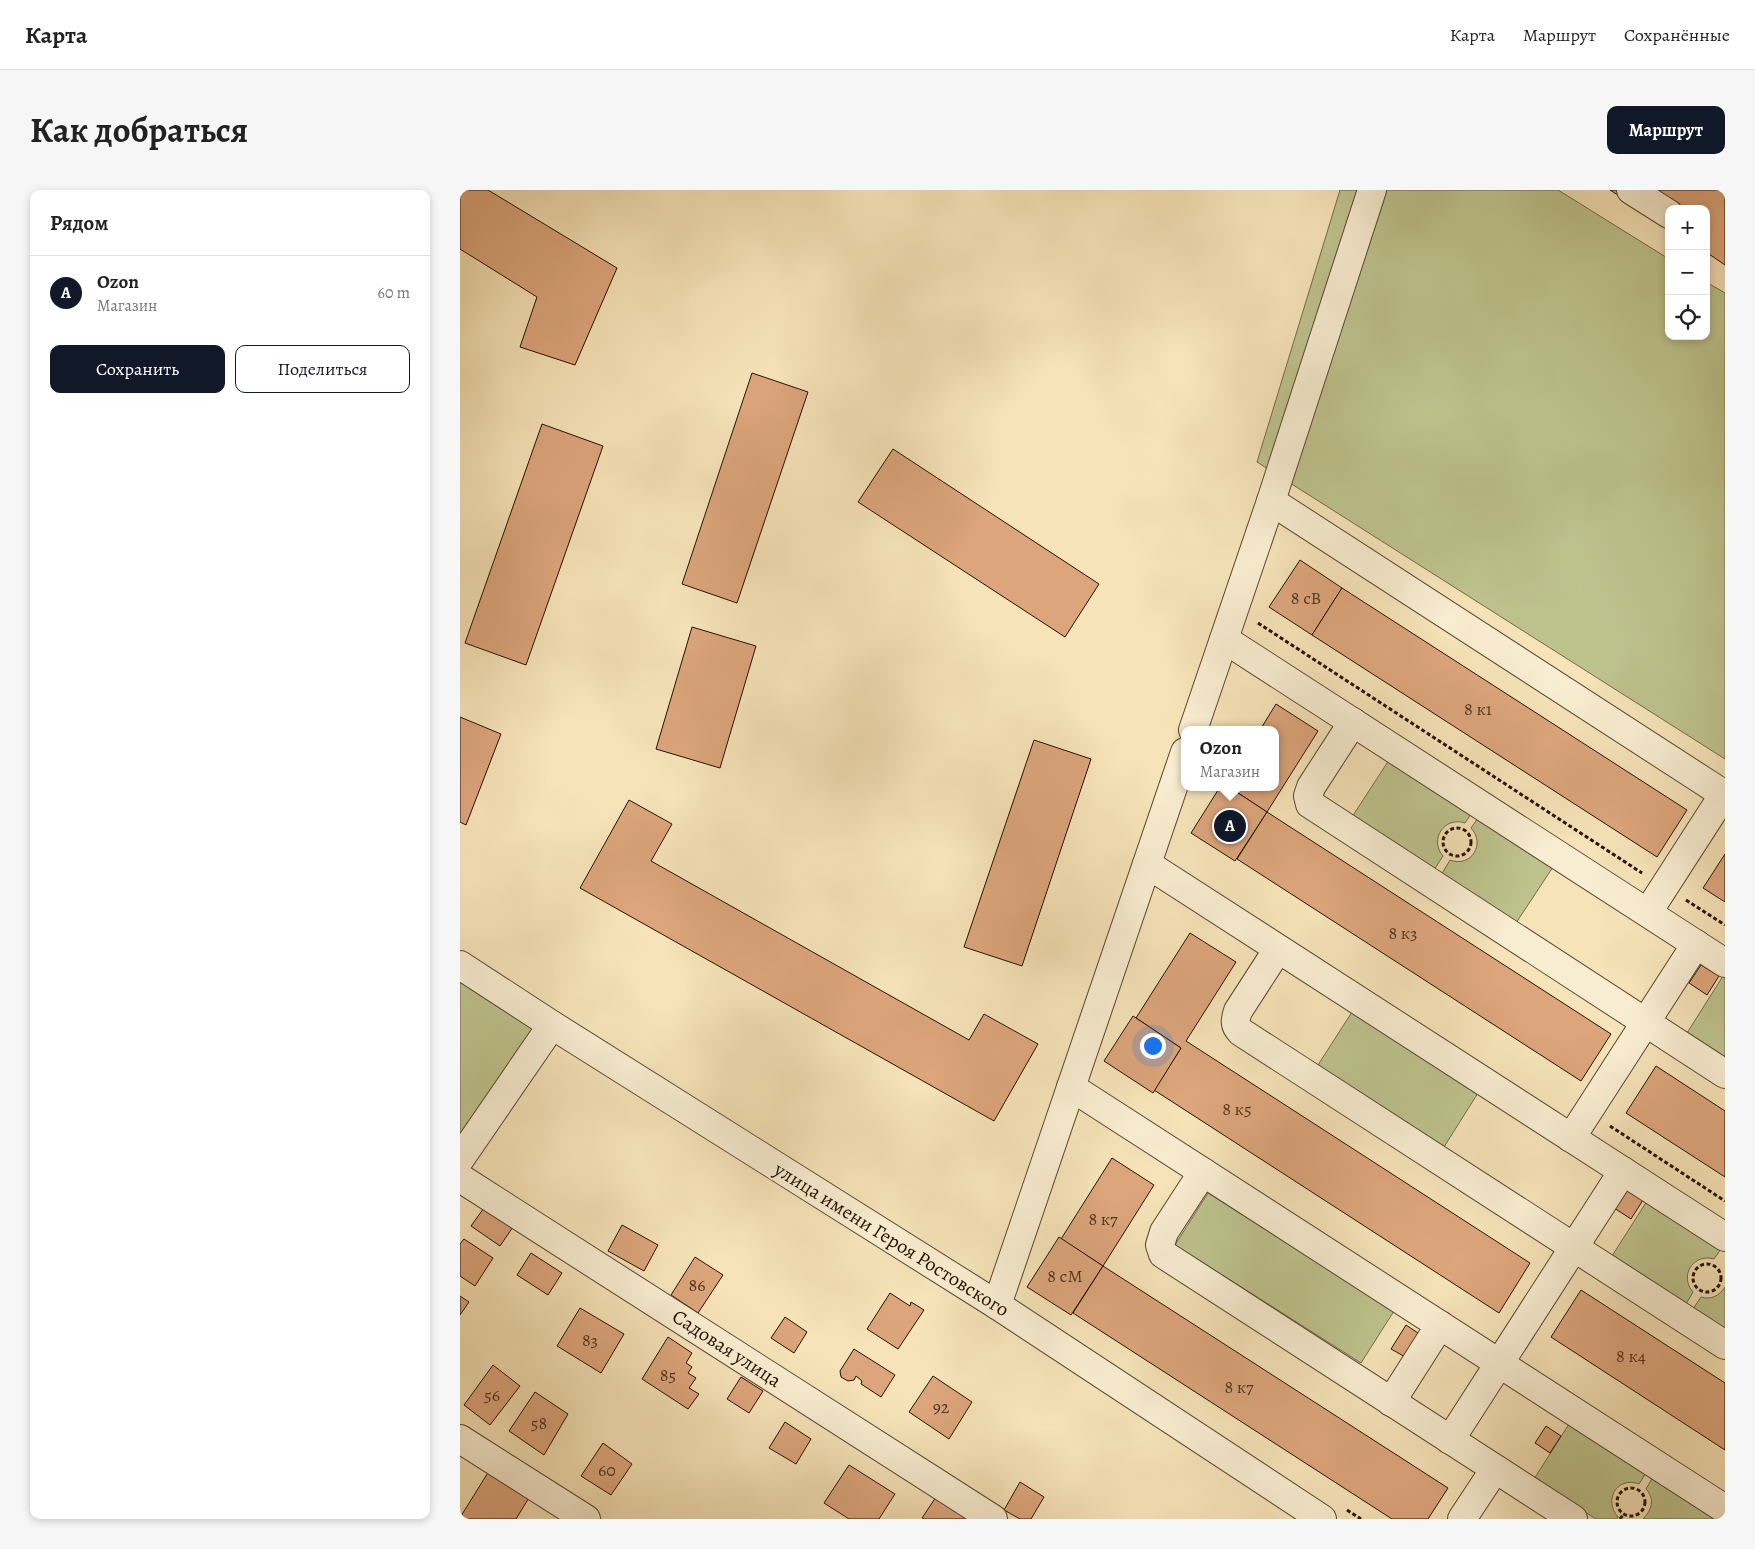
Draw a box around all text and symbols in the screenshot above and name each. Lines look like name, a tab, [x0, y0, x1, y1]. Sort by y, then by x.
text: Карта	[25, 19, 87, 51]
text: Карта	[1450, 23, 1495, 47]
text: Маршрут	[1523, 23, 1596, 47]
text: Сохранённые	[1624, 23, 1730, 47]
text: Как добраться	[30, 106, 248, 154]
button: Маршрут	[1607, 106, 1725, 154]
map controls	[1665, 205, 1710, 340]
button: +	[1665, 205, 1710, 250]
text: Рядом	[50, 209, 108, 237]
button: −	[1665, 250, 1710, 295]
text: Ozon	[97, 269, 139, 295]
text: A	[61, 282, 71, 304]
text: 60 m	[378, 282, 410, 304]
text: Магазин	[97, 295, 157, 317]
button: locate	[1665, 295, 1710, 340]
button: Сохранить	[50, 345, 225, 393]
button: Поделиться	[235, 345, 410, 393]
house number: 8 сВ	[1291, 586, 1321, 610]
house number: 8 к1	[1464, 697, 1492, 721]
popup	[1181, 726, 1279, 791]
text: Ozon	[1200, 735, 1242, 761]
text: Магазин	[1200, 761, 1260, 783]
pin: A	[1214, 807, 1246, 845]
house number: 8 к3	[1388, 921, 1418, 945]
your location	[1140, 1033, 1166, 1059]
house number: 8 к5	[1222, 1097, 1252, 1121]
street label: улица имени Героя Ростовского	[768, 1155, 1014, 1323]
house number: 8 к7	[1088, 1207, 1118, 1231]
house number: 8 сМ	[1047, 1264, 1083, 1288]
house number: 86	[688, 1273, 706, 1297]
street label: Садовая улица	[667, 1303, 787, 1394]
house number: 83	[582, 1328, 598, 1352]
house number: 8 к4	[1616, 1344, 1646, 1368]
house number: 85	[660, 1363, 676, 1387]
house number: 8 к7	[1224, 1375, 1254, 1399]
house number: 56	[484, 1383, 500, 1407]
house number: 92	[933, 1395, 950, 1419]
house number: 58	[531, 1411, 547, 1435]
house number: 60	[598, 1458, 616, 1482]

